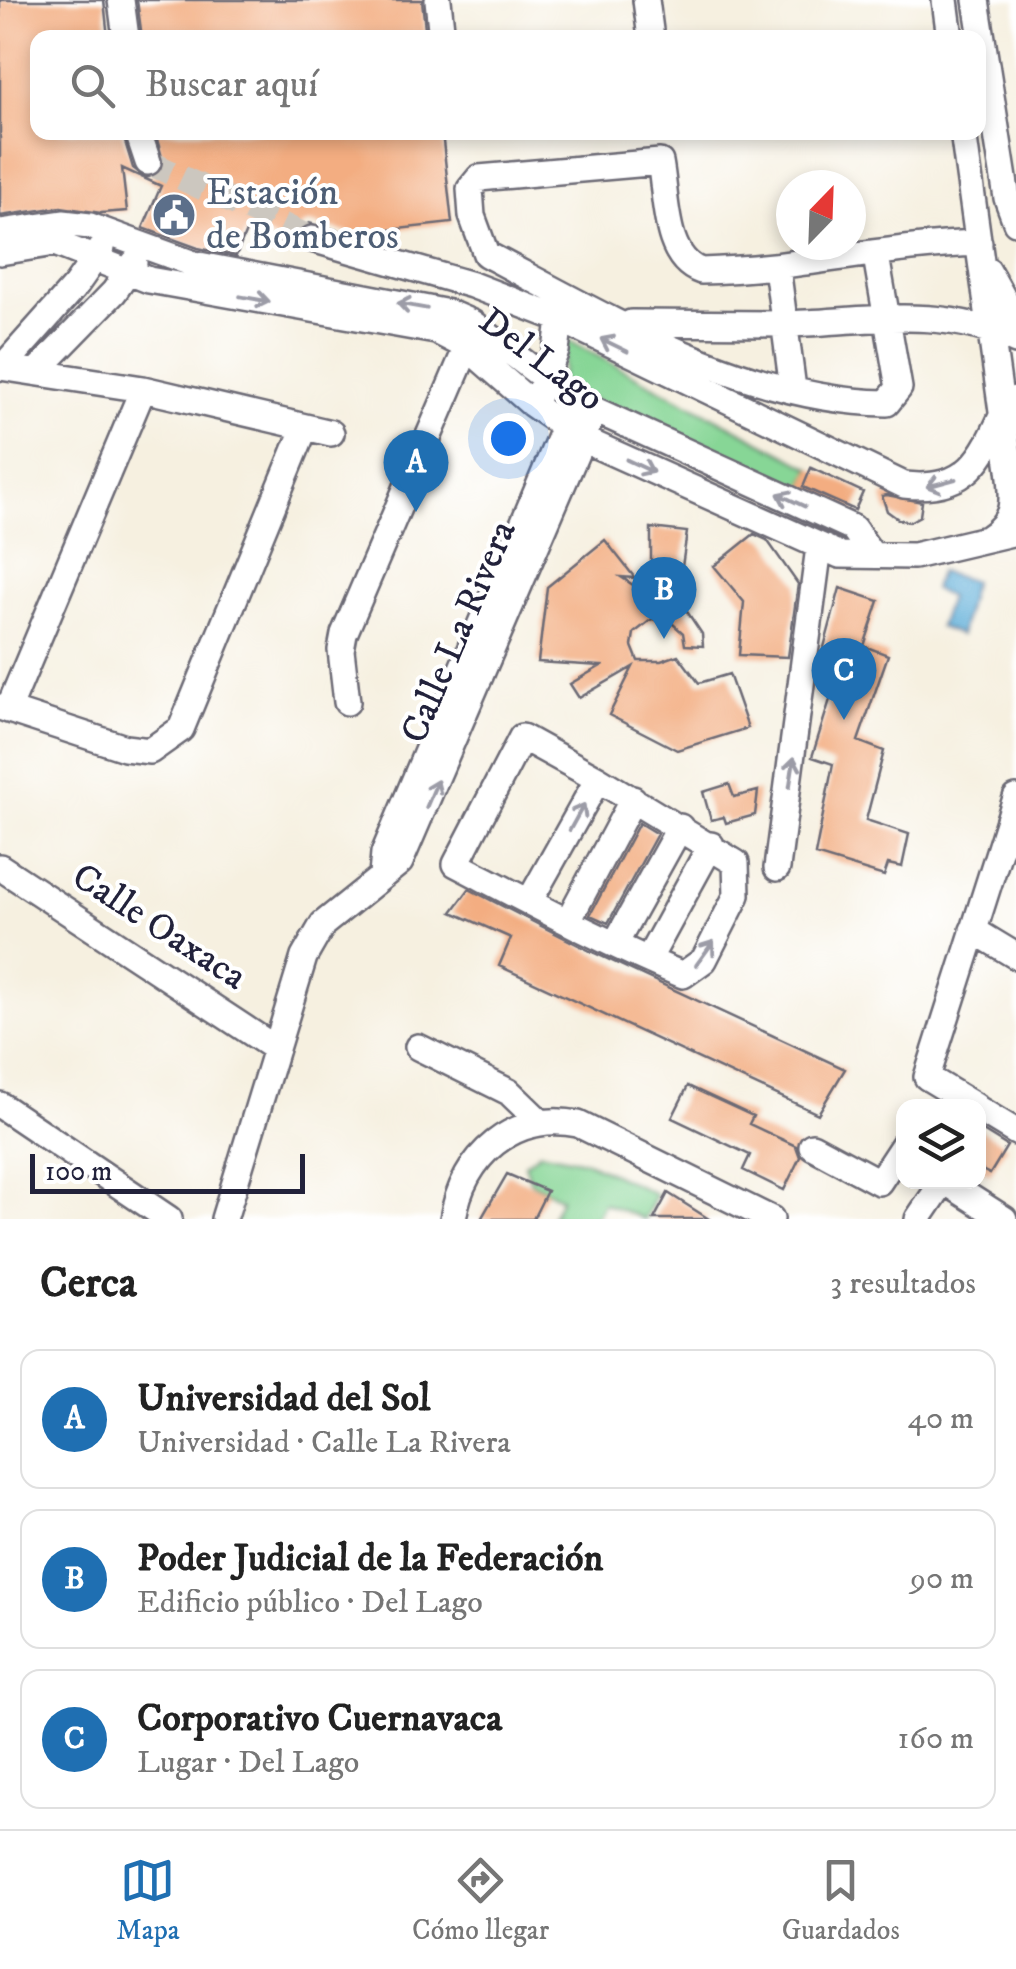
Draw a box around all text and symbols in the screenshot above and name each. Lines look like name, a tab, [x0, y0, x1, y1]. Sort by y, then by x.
search box	[30, 30, 986, 140]
icon: search	[65, 58, 120, 113]
text: Buscar aquí	[145, 61, 318, 109]
place label: Estación de Bomberos	[206, 169, 399, 261]
north arrow	[776, 170, 866, 260]
public building icon: Estación de Bomberos	[151, 192, 197, 238]
one-way arrow	[238, 290, 271, 309]
one-way arrow	[396, 296, 428, 315]
street label: Del Lago	[469, 297, 613, 423]
one-way arrow	[600, 335, 629, 354]
your location	[483, 413, 534, 464]
pin: A	[384, 430, 448, 512]
one-way arrow	[624, 457, 654, 476]
one-way arrow	[926, 475, 958, 493]
one-way arrow	[776, 490, 807, 508]
street label: Calle La Rivera	[391, 513, 527, 751]
pin: B	[632, 556, 696, 639]
pin: C	[812, 638, 876, 720]
one-way arrow	[783, 756, 802, 788]
one-way arrow	[424, 779, 442, 810]
one-way arrow	[567, 803, 587, 832]
street label: Calle Oaxaca	[63, 853, 255, 1001]
one-way arrow	[694, 940, 715, 967]
map controls	[896, 1099, 986, 1189]
button: layers	[896, 1099, 986, 1189]
scale bar	[30, 1149, 305, 1194]
text: 100 m	[45, 1154, 112, 1189]
text: Cerca	[40, 1258, 137, 1310]
text: 3 resultados	[830, 1264, 976, 1304]
text: Universidad del Sol	[137, 1375, 430, 1423]
text: A	[64, 1399, 85, 1439]
text: 40 m	[907, 1399, 974, 1439]
text: Universidad · Calle La Rivera	[137, 1423, 511, 1463]
text: Poder Judicial de la Federación	[137, 1535, 603, 1583]
text: B	[64, 1559, 85, 1599]
text: 90 m	[910, 1559, 974, 1599]
text: Edificio público · Del Lago	[137, 1583, 483, 1623]
text: Corporativo Cuernavaca	[137, 1695, 502, 1743]
text: C	[64, 1719, 85, 1759]
text: 160 m	[898, 1719, 974, 1759]
text: Lugar · Del Lago	[137, 1743, 359, 1783]
tab: Mapa	[116, 1853, 180, 1948]
tab: Cómo llegar	[412, 1853, 549, 1948]
tab: Guardados	[782, 1853, 900, 1948]

